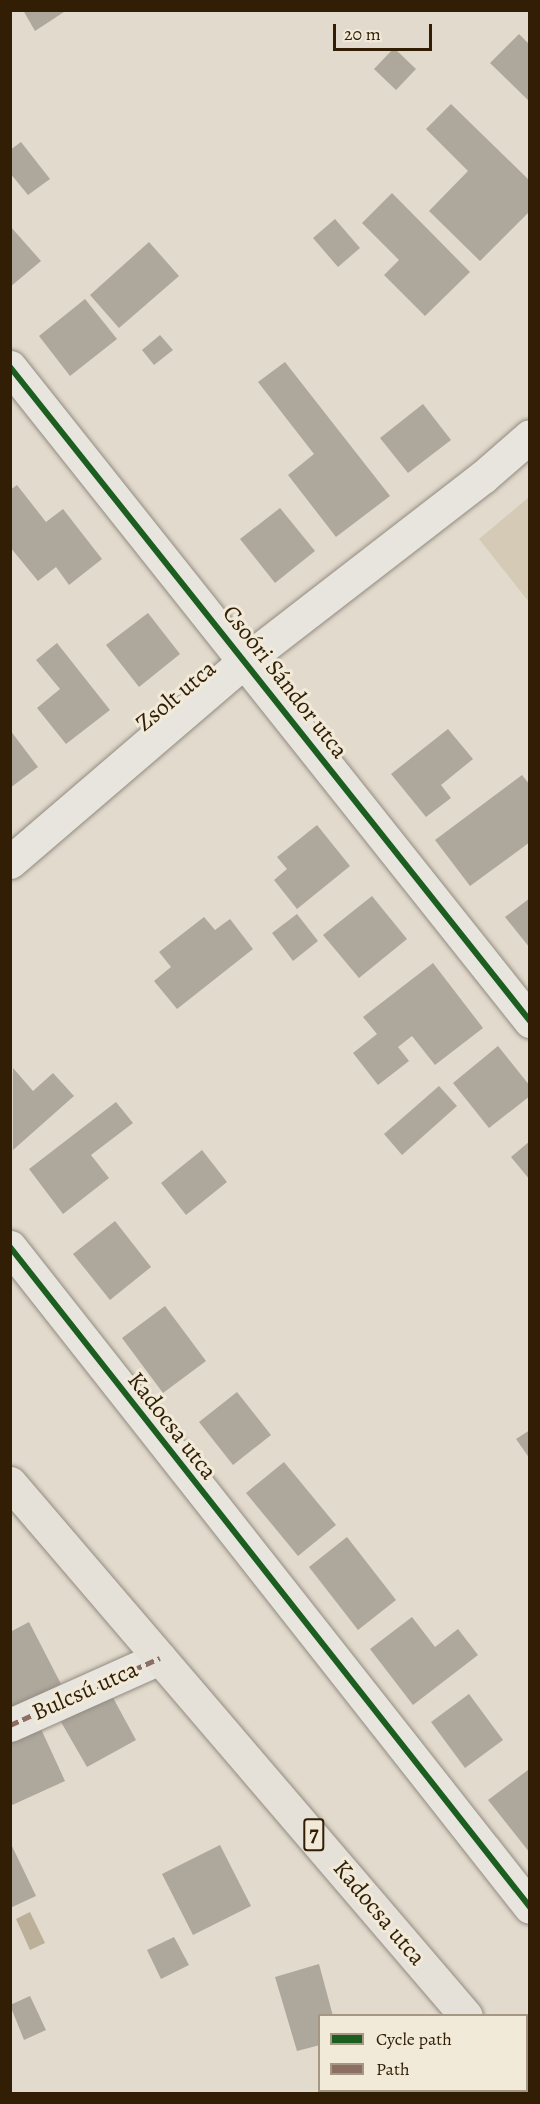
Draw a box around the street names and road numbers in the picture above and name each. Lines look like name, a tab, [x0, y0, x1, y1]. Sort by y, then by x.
street label: Csoóri Sándor utca	[216, 600, 354, 764]
street label: Zsolt utca	[130, 654, 222, 738]
street label: Kadocsa utca	[121, 1366, 223, 1486]
street label: Bulcsú utca	[28, 1655, 142, 1727]
road number: 7	[302, 1816, 326, 1854]
street label: Kadocsa utca	[327, 1854, 431, 1972]

